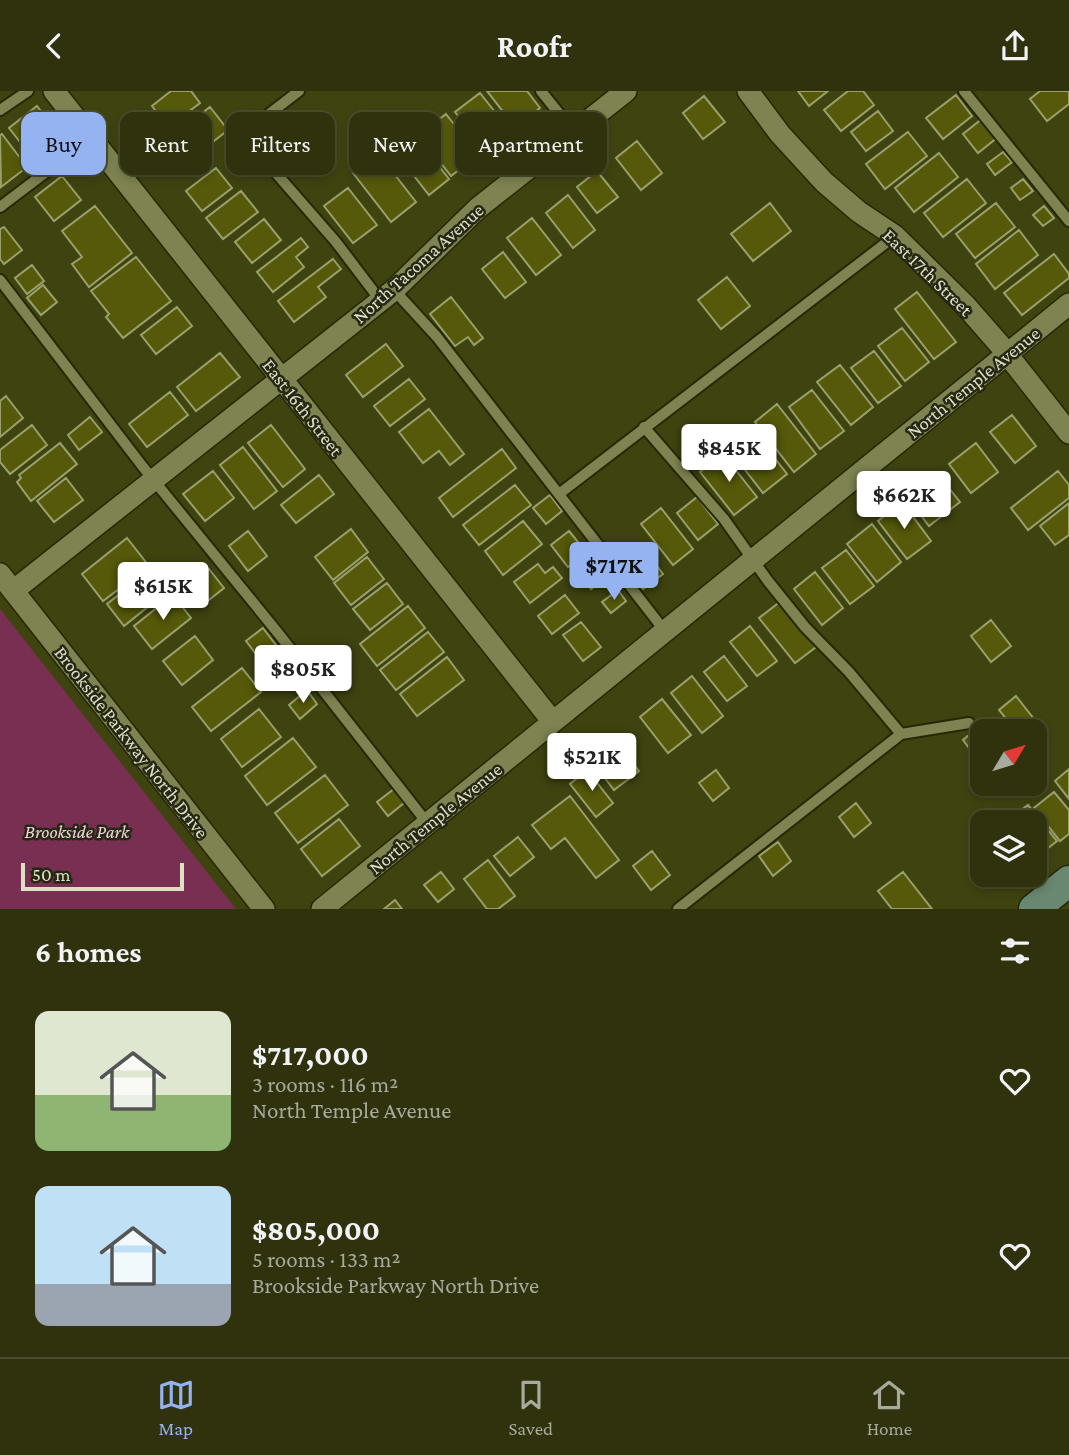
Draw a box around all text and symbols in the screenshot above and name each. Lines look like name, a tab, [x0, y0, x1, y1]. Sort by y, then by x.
icon: back	[35, 27, 73, 65]
icon: share	[996, 27, 1034, 65]
text: Roofr	[497, 28, 572, 64]
chip: Buy	[21, 112, 106, 175]
chip: Rent	[120, 112, 212, 175]
chip: Filters	[226, 112, 335, 175]
chip: New	[349, 112, 441, 175]
chip: Apartment	[455, 112, 607, 175]
street label: North Tacoma Avenue	[349, 199, 488, 327]
street label: East 17th Street	[879, 225, 977, 321]
street label: North Temple Avenue	[903, 322, 1044, 442]
street label: East 16th Street	[258, 355, 347, 460]
pin: $845K	[680, 425, 778, 484]
text: $845K	[697, 434, 761, 460]
pin: $662K	[855, 471, 953, 531]
text: $662K	[873, 481, 935, 507]
pin: $717K	[565, 543, 663, 602]
text: $717K	[585, 552, 643, 578]
pin: $615K	[114, 563, 212, 622]
text: $615K	[134, 572, 192, 598]
street label: Brookside Parkway North Drive	[50, 642, 214, 842]
pin: $805K	[254, 645, 352, 705]
text: $805K	[271, 655, 335, 681]
north arrow	[970, 719, 1046, 796]
map controls	[970, 719, 1047, 887]
pin: $521K	[543, 733, 641, 793]
text: $521K	[563, 743, 621, 769]
street label: North Temple Avenue	[365, 758, 506, 878]
button: layers	[970, 810, 1047, 887]
park label: Brookside Park	[25, 820, 129, 842]
scale bar	[21, 860, 184, 892]
text: 50 m	[32, 864, 71, 885]
icon: filters	[996, 932, 1034, 970]
text: 6 homes	[35, 935, 142, 968]
text: $717,000	[252, 1038, 369, 1071]
icon: home	[91, 1039, 175, 1123]
icon: heart	[996, 1062, 1034, 1100]
text: 3 rooms · 116 m²	[252, 1071, 398, 1097]
text: North Temple Avenue	[252, 1097, 451, 1123]
text: $805,000	[252, 1213, 380, 1246]
icon: home	[91, 1214, 175, 1298]
icon: heart	[996, 1237, 1034, 1275]
text: 5 rooms · 133 m²	[252, 1246, 400, 1272]
text: Brookside Parkway North Drive	[252, 1272, 539, 1298]
tab: Map	[157, 1376, 195, 1439]
tab: Saved	[508, 1376, 553, 1439]
tab: Home	[867, 1376, 912, 1439]

